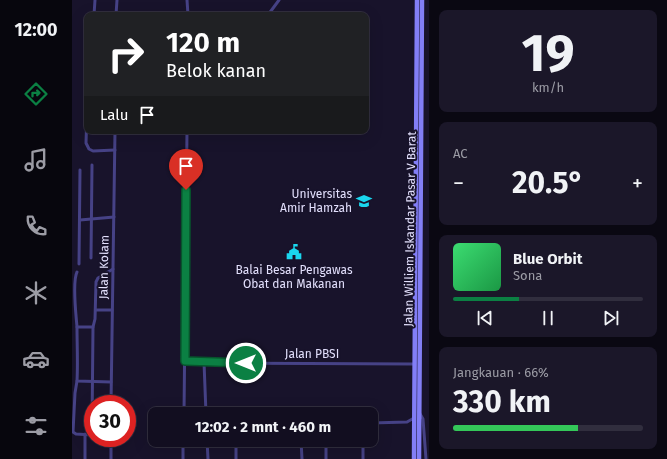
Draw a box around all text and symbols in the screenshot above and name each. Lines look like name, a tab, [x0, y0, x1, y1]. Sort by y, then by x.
text: 12:00	[14, 19, 58, 41]
text: 19	[521, 22, 575, 85]
text: 120 m	[166, 26, 240, 59]
icon: right	[100, 28, 152, 80]
text: Belok kanan	[166, 60, 266, 82]
icon: directions	[22, 80, 50, 108]
text: km/h	[532, 80, 564, 95]
icon: arrive	[136, 104, 158, 126]
text: Lalu	[100, 106, 128, 124]
street label: Jalan Williem Iskandar Pasar V Barat	[401, 131, 419, 327]
icon: music	[22, 146, 50, 174]
text: AC	[453, 146, 468, 161]
pin	[169, 149, 203, 190]
icon: arrive	[175, 155, 197, 177]
text: 20.5°	[512, 165, 584, 201]
text: −	[453, 170, 464, 197]
text: +	[632, 170, 643, 197]
place label: Universitas Amir Hamzah	[280, 187, 352, 215]
school or university icon: Universitas Amir Hamzah	[355, 192, 373, 210]
icon: phone	[22, 212, 50, 240]
street label: Jalan Kolam	[96, 235, 112, 299]
public building icon: Balai Besar Pengawas Obat dan Makanan	[285, 243, 303, 261]
text: Blue Orbit	[513, 250, 582, 268]
place label: Balai Besar Pengawas Obat dan Makanan	[235, 263, 353, 291]
text: Sona	[513, 268, 542, 283]
icon: climate	[22, 279, 50, 307]
icon: previous	[474, 307, 496, 329]
icon: pause	[537, 307, 559, 329]
icon: next	[600, 307, 622, 329]
position arrow	[225, 342, 267, 384]
icon: car	[22, 345, 50, 373]
street label: Jalan PBSI	[285, 347, 339, 361]
text: Jangkauan · 66%	[453, 365, 549, 380]
text: 330 km	[453, 384, 551, 420]
speed limit sign: 30	[84, 395, 136, 447]
icon: filters	[22, 412, 50, 440]
text: 12:02 · 2 mnt · 460 m	[195, 418, 331, 436]

